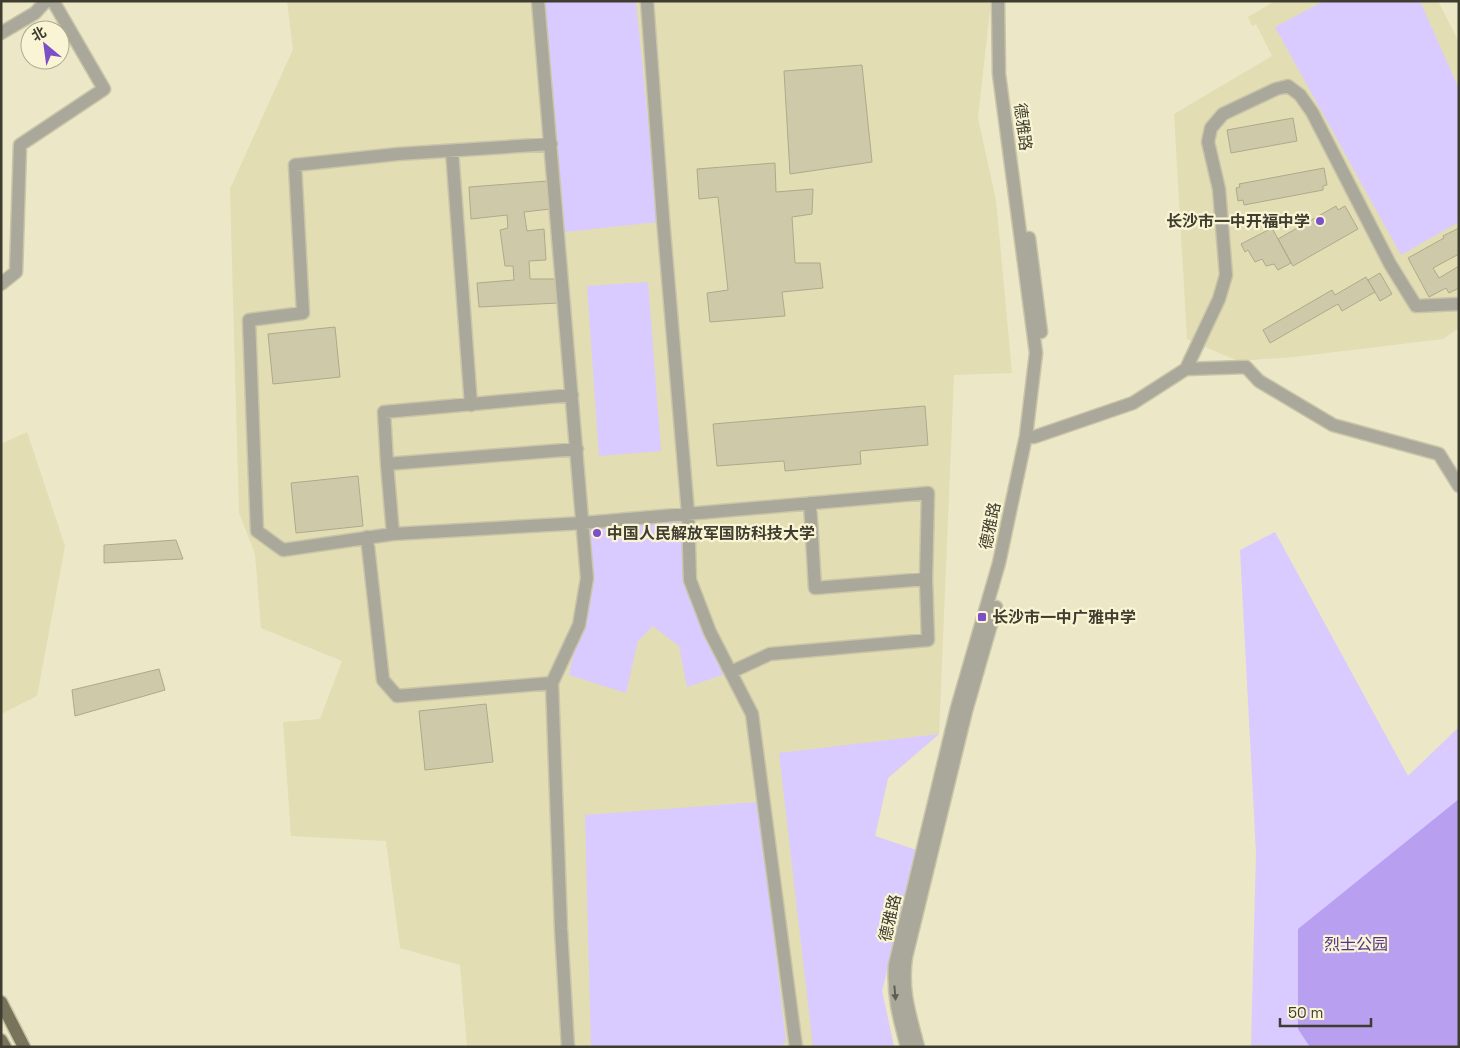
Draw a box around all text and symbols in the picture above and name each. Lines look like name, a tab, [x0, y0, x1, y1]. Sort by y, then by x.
north arrow	[20, 20, 70, 70]
text: 北	[28, 22, 49, 45]
street label: 德雅路	[1010, 102, 1036, 152]
place label: 长沙市一中开福中学	[1166, 211, 1310, 232]
marker: 长沙市一中开福中学	[1314, 215, 1326, 227]
street label: 德雅路	[975, 500, 1005, 552]
place label: 中国人民解放军国防科技大学	[607, 523, 815, 544]
marker: 中国人民解放军国防科技大学	[591, 527, 603, 539]
place label: 长沙市一中广雅中学	[992, 607, 1136, 628]
marker: 长沙市一中广雅中学	[976, 611, 988, 623]
street label: 德雅路	[874, 892, 906, 944]
park label: 烈士公园	[1324, 934, 1388, 955]
one-way arrow	[891, 986, 899, 1002]
scale bar	[1280, 996, 1371, 1028]
text: 50 m	[1288, 1003, 1323, 1022]

